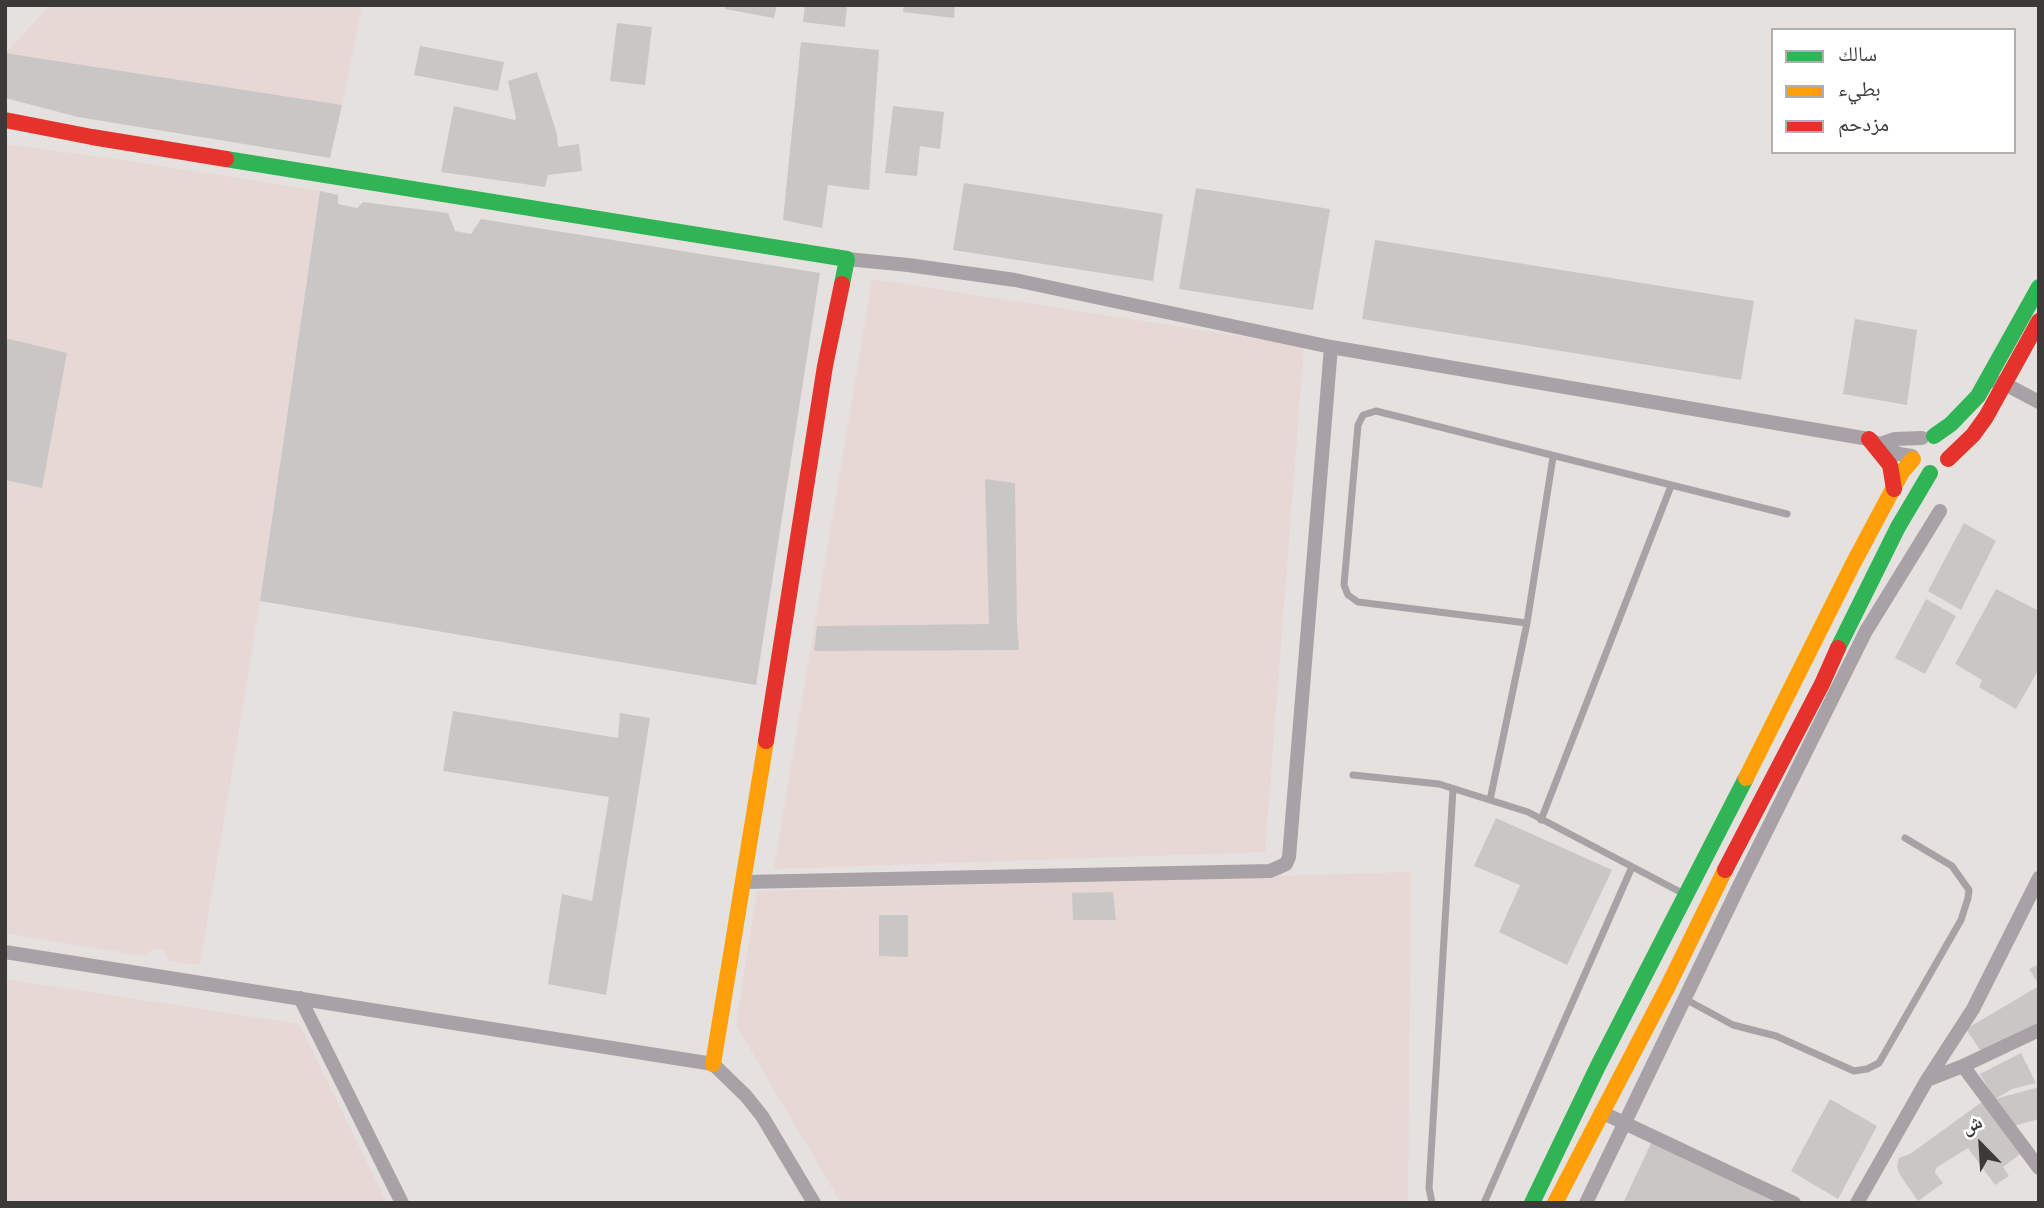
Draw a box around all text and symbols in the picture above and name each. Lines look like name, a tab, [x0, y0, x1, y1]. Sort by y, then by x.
legend	[1771, 28, 2016, 154]
text: سالك	[1838, 42, 1877, 67]
text: بطيء	[1838, 77, 1881, 102]
text: مزدحم	[1838, 112, 1889, 137]
north arrow	[1946, 1110, 2016, 1180]
text: ش	[1958, 1111, 1986, 1140]

